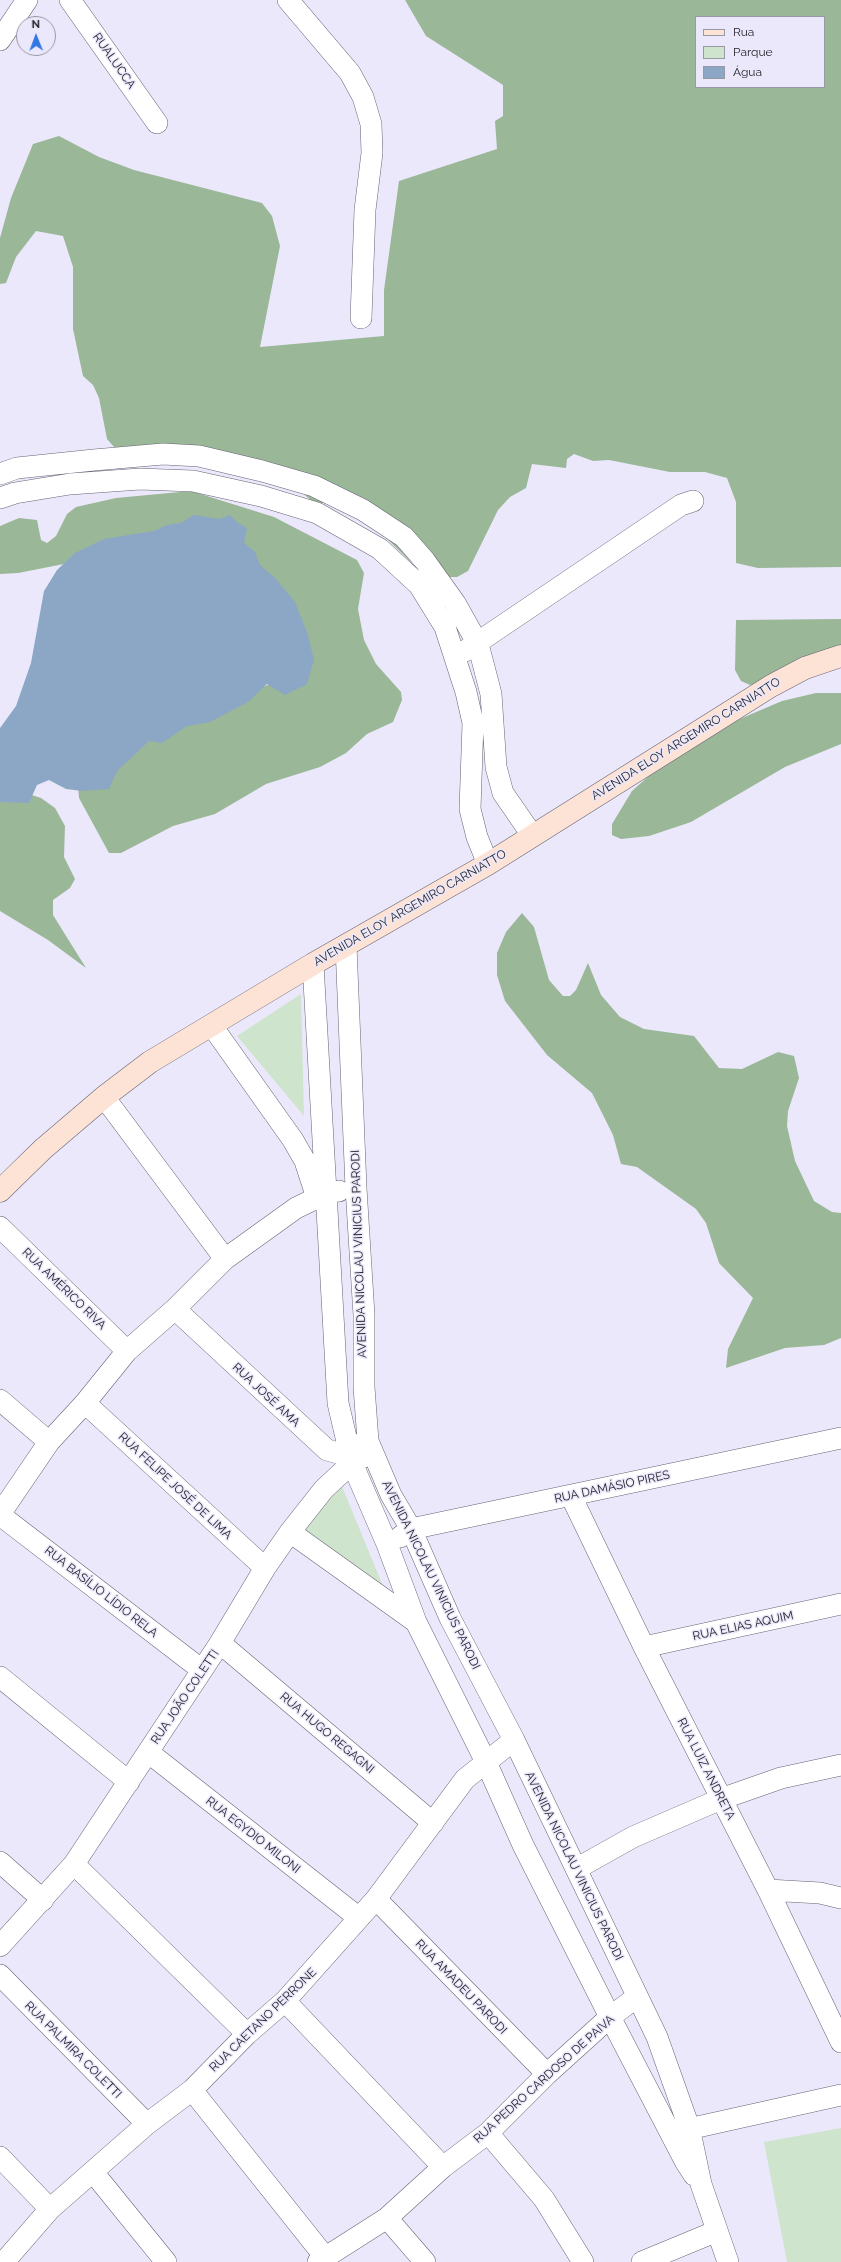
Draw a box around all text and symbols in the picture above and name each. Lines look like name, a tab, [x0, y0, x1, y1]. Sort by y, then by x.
north arrow	[16, 16, 56, 56]
legend	[695, 16, 825, 88]
text: N	[31, 18, 40, 31]
text: Rua	[733, 25, 754, 39]
street label: RUALUCCA	[90, 30, 138, 92]
text: Parque	[733, 45, 773, 59]
text: Água	[733, 65, 762, 79]
street label: AVENIDA ELOY ARGEMIRO CARNIATTO	[589, 675, 783, 803]
street label: AVENIDA ELOY ARGEMIRO CARNIATTO	[311, 847, 509, 969]
street label: AVENIDA NICOLAU VINICIUS PARODI	[348, 1150, 370, 1358]
street label: RUA AMÉRICO RIVA	[19, 1245, 109, 1333]
street label: RUA JOSÉ AMA	[229, 1360, 303, 1430]
street label: RUA FELIPE JOSÉ DE LIMA	[115, 1430, 235, 1542]
street label: RUA DAMÁSIO PIRES	[553, 1468, 671, 1506]
street label: AVENIDA NICOLAU VINICIUS PARODI	[379, 1478, 483, 1672]
street label: RUA BASÍLIO LÍDIO RELA	[42, 1543, 160, 1641]
street label: RUA ELIAS AQUIM	[691, 1608, 795, 1644]
street label: RUA JOÃO COLETTI	[148, 1647, 222, 1747]
street label: RUA HUGO REGAGNI	[277, 1689, 377, 1777]
street label: RUA LUIZ ANDRETA	[674, 1716, 738, 1822]
street label: AVENIDA NICOLAU VINICIUS PARODI	[522, 1769, 626, 1963]
street label: RUA EGYDIO MILONI	[203, 1794, 303, 1876]
street label: RUA AMADEU PARODI	[412, 1937, 510, 2037]
street label: RUA CAETANO PERRONE	[206, 1965, 320, 2075]
street label: RUA PALMIRA COLETTI	[22, 1999, 124, 2101]
street label: RUA PEDRO CARDOSO DE PAIVA	[471, 2012, 617, 2146]

